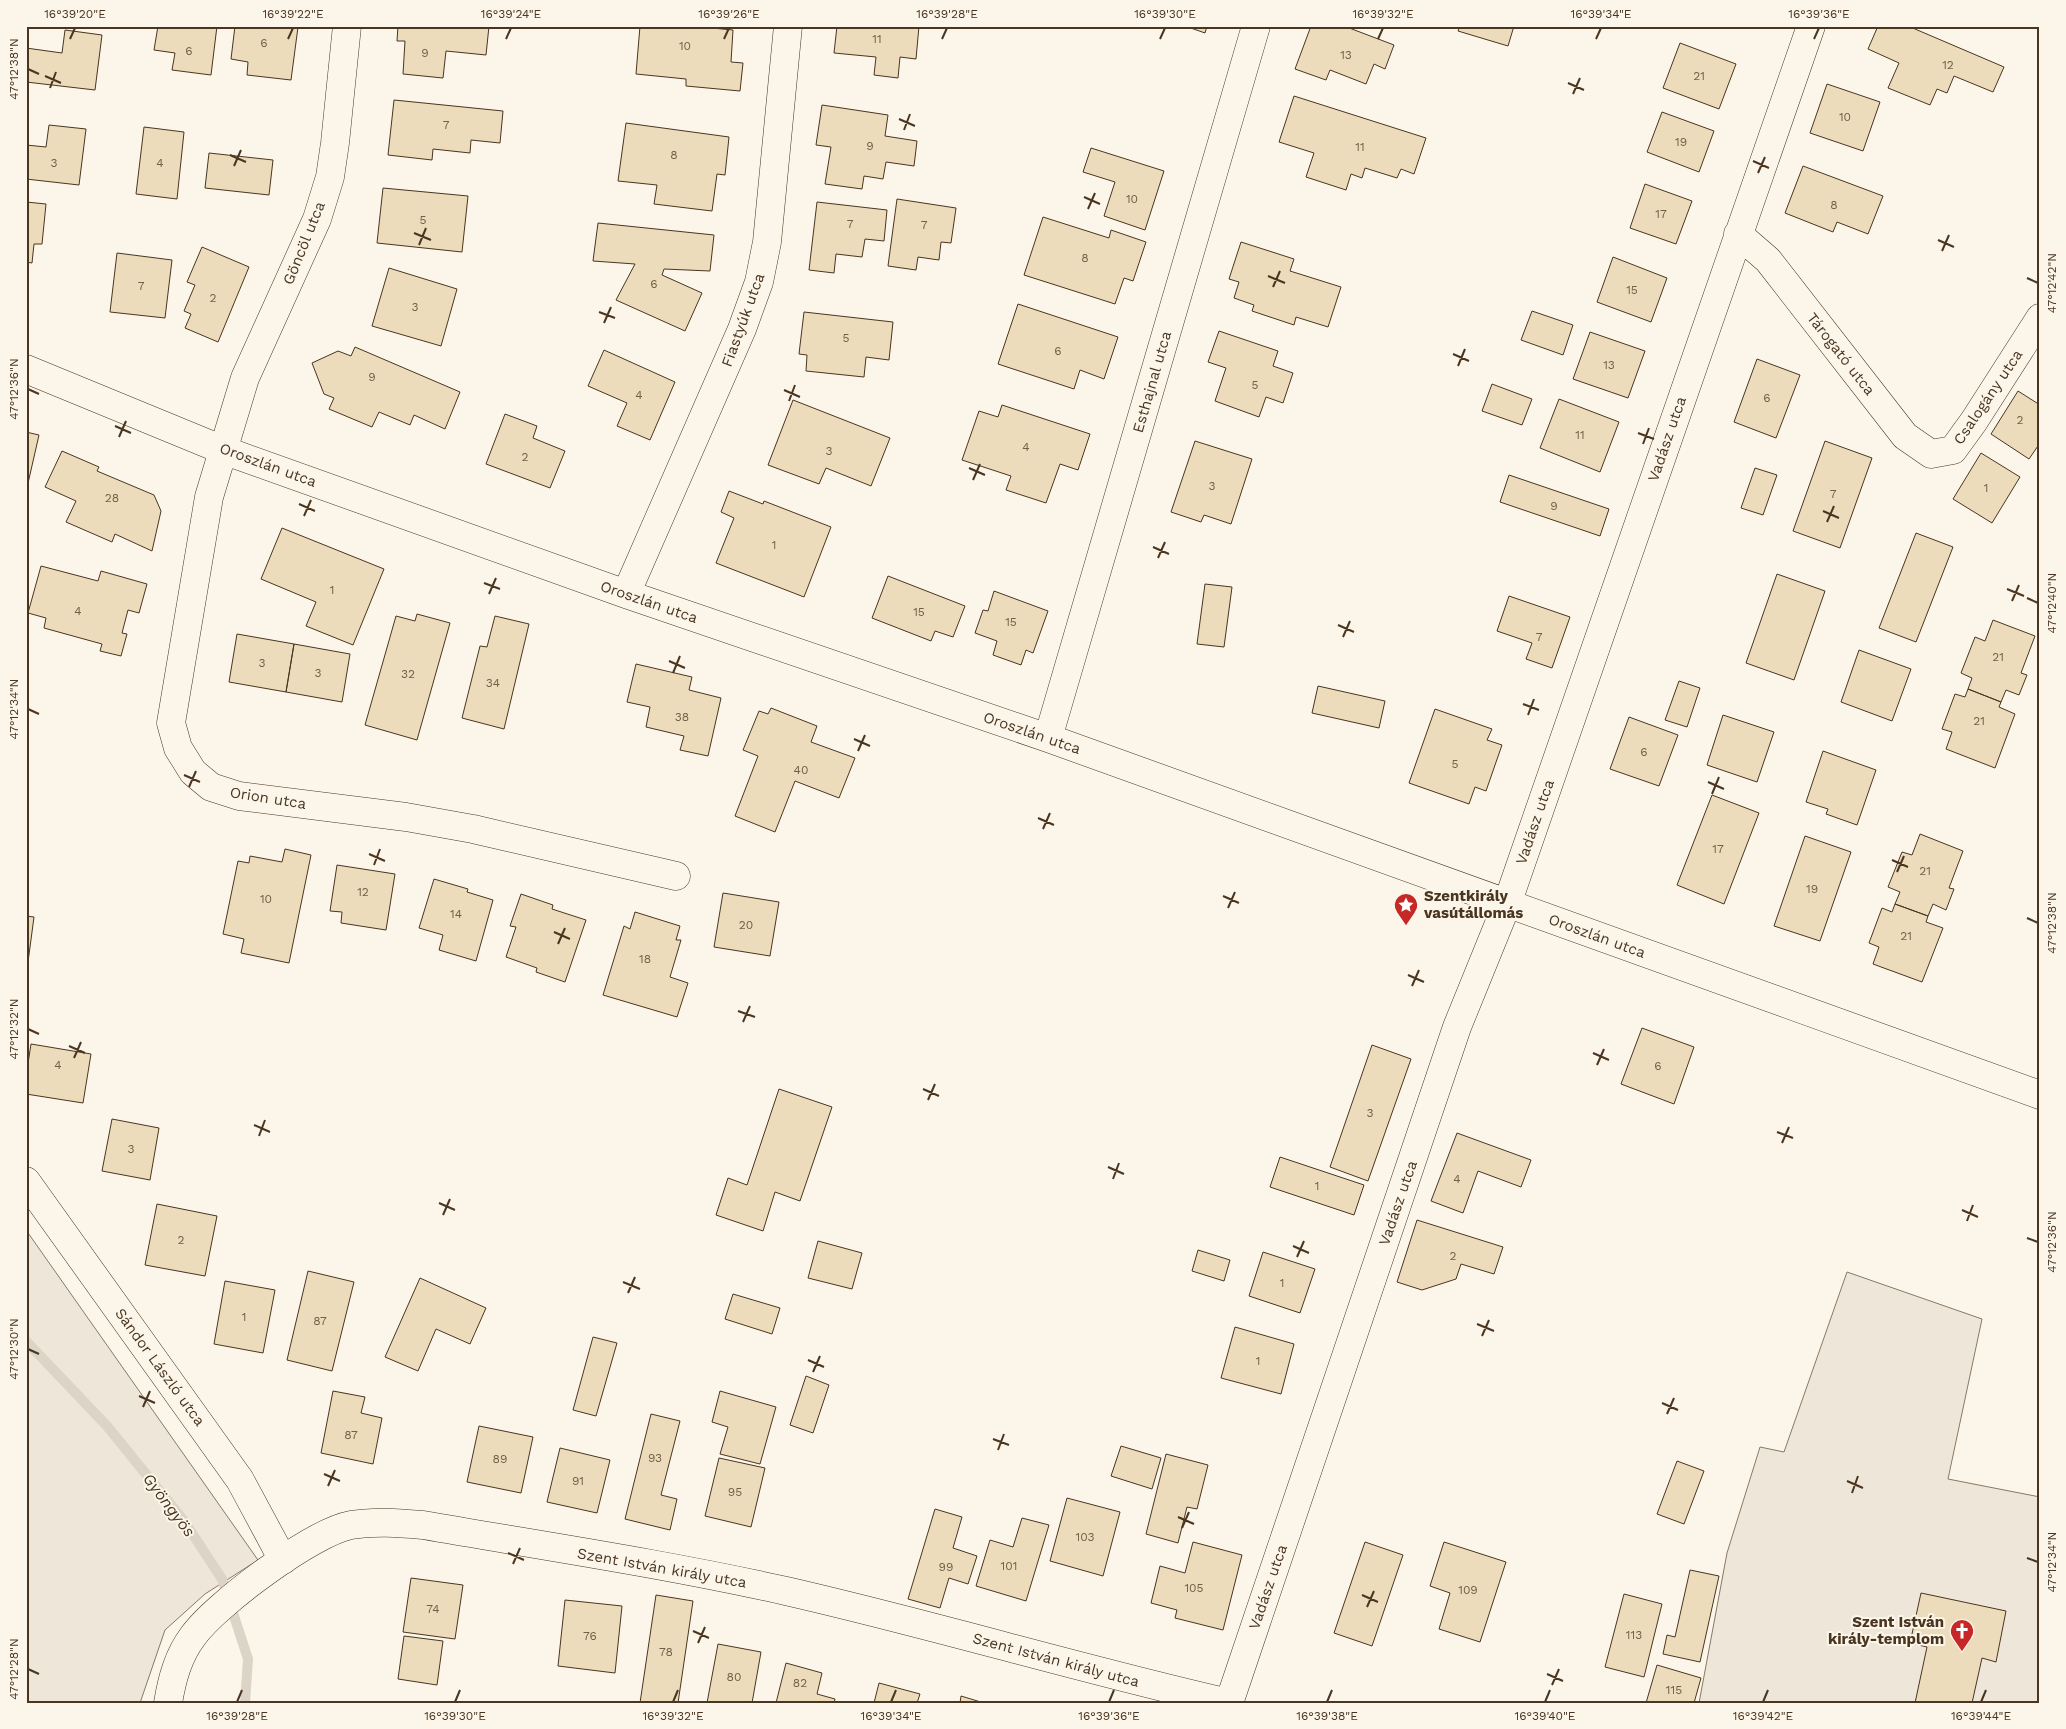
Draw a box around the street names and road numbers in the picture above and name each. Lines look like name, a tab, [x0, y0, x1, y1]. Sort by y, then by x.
street label: Göncöl utca	[279, 198, 329, 287]
street label: Fiastyúk utca	[718, 270, 768, 369]
street label: Tárogató utca	[1803, 309, 1879, 399]
street label: Esthajnal utca	[1129, 329, 1175, 435]
street label: Csalogány utca	[1950, 346, 2027, 448]
street label: Vadász utca	[1644, 394, 1690, 484]
street label: Oroszlán utca	[217, 439, 319, 491]
street label: Oroszlán utca	[598, 577, 701, 627]
street label: Oroszlán utca	[981, 708, 1084, 758]
street label: Vadász utca	[1512, 777, 1558, 867]
street label: Orion utca	[229, 783, 308, 813]
street label: Oroszlán utca	[1546, 910, 1648, 962]
street label: Vadász utca	[1375, 1158, 1421, 1248]
street label: Sándor László utca	[111, 1305, 209, 1430]
street label: Vadász utca	[1245, 1542, 1291, 1632]
street label: Szent István király utca	[576, 1544, 749, 1592]
street label: Szent István király utca	[971, 1629, 1142, 1691]

